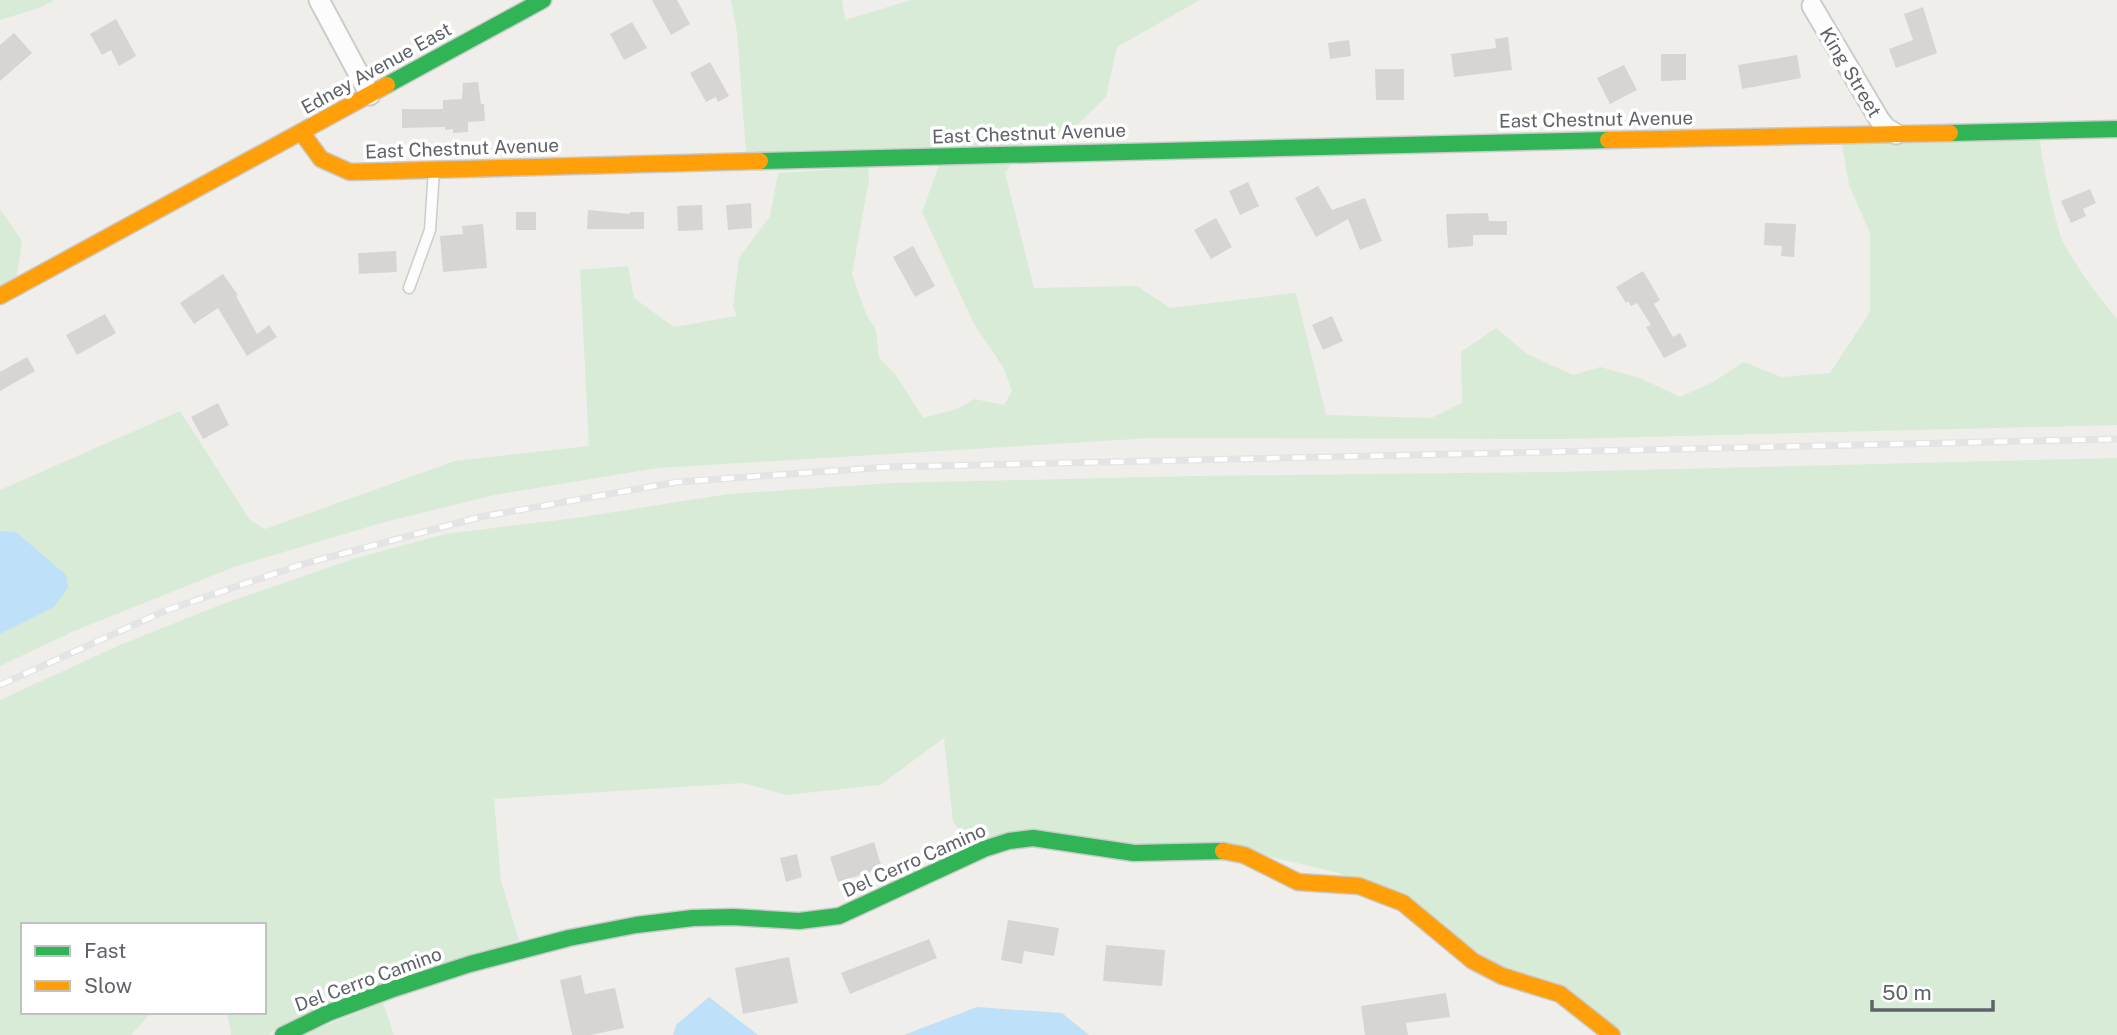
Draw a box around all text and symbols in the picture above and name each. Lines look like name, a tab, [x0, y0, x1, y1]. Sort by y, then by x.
street label: Edney Avenue East	[297, 18, 455, 118]
street label: King Street	[1816, 23, 1886, 121]
street label: East Chestnut Avenue	[1499, 106, 1693, 132]
street label: East Chestnut Avenue	[932, 119, 1126, 147]
street label: East Chestnut Avenue	[365, 134, 559, 162]
street label: Del Cerro Camino	[839, 819, 989, 901]
legend	[21, 923, 266, 1014]
text: Fast	[84, 938, 126, 963]
street label: Del Cerro Camino	[292, 942, 444, 1016]
scale bar	[1872, 968, 1993, 1012]
text: Slow	[84, 973, 132, 998]
text: 50 m	[1882, 980, 1932, 1005]

